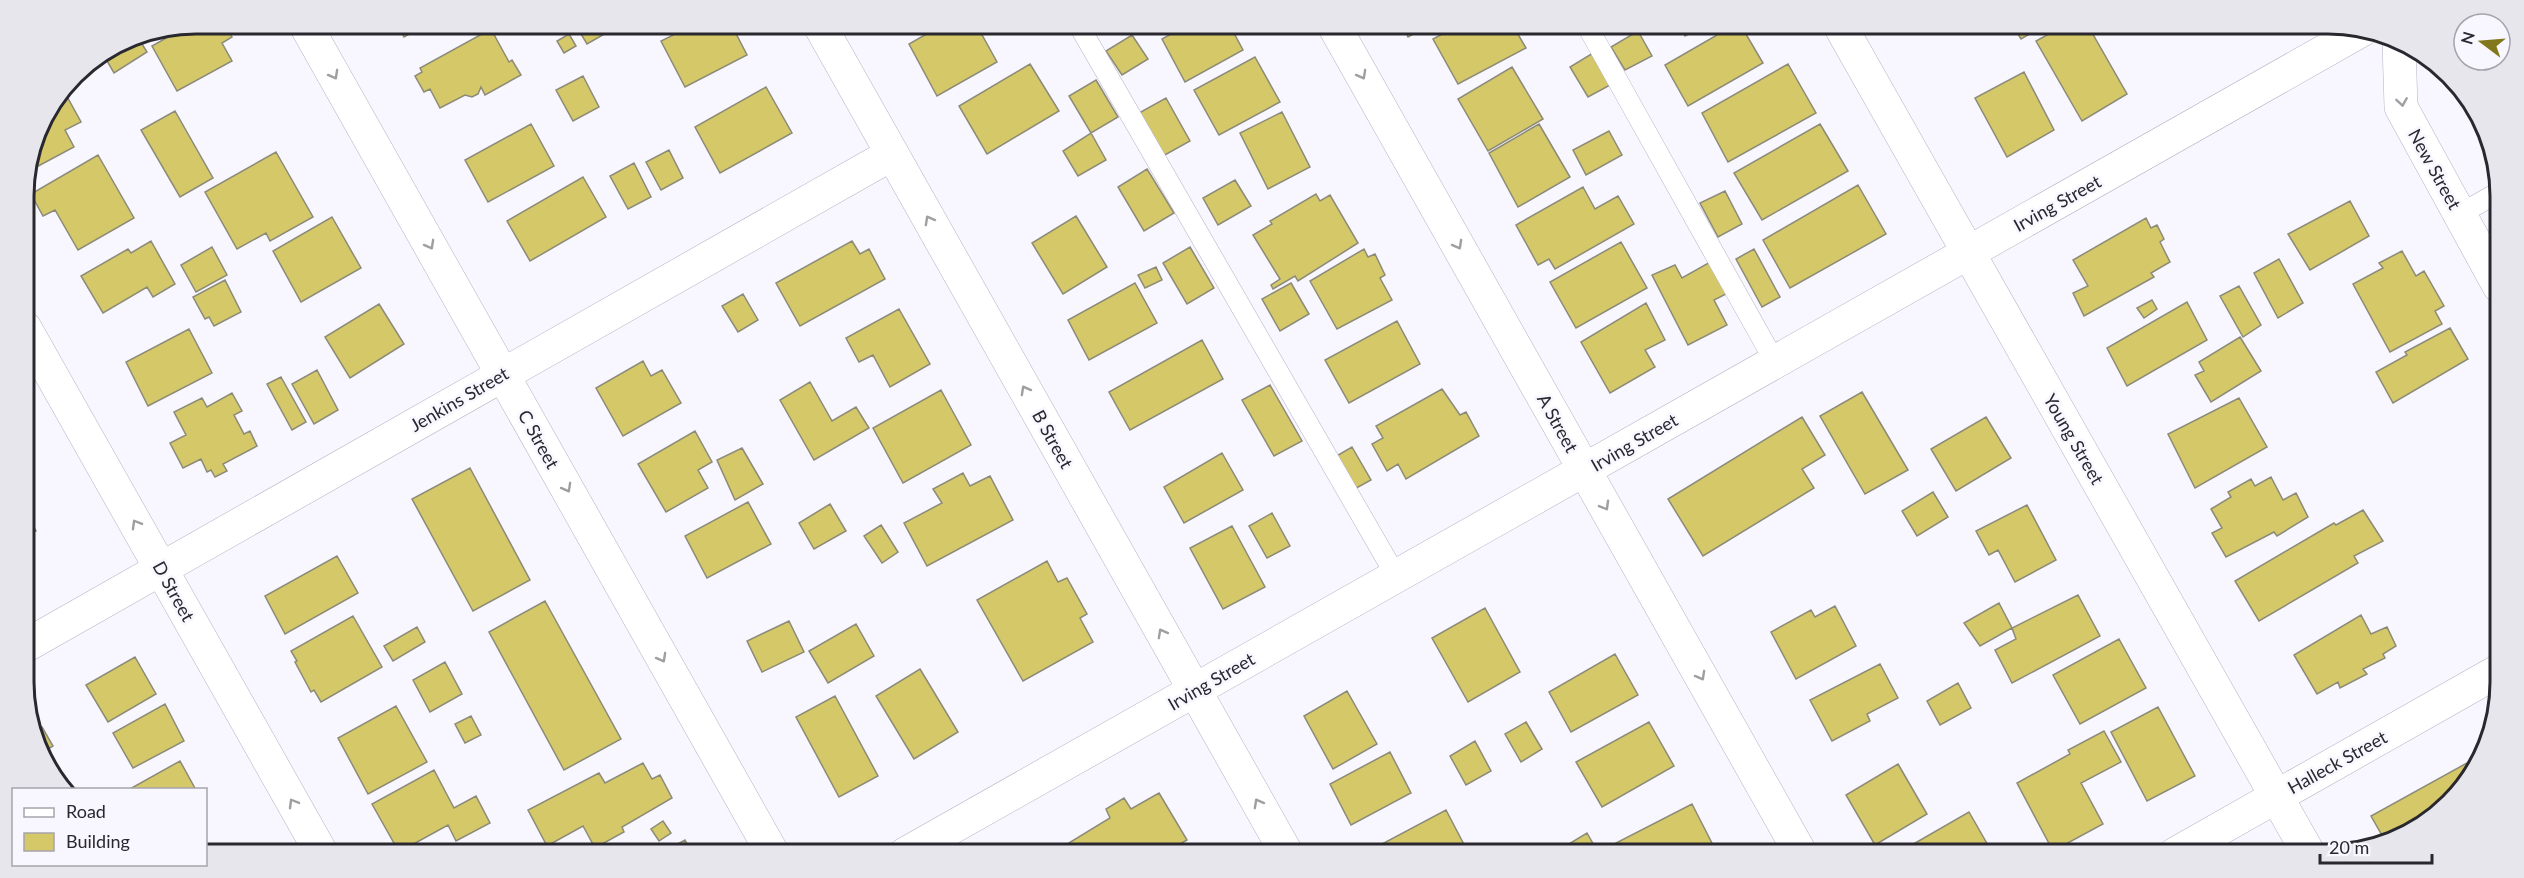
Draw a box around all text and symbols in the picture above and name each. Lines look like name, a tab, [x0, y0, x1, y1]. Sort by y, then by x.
north arrow	[2452, 12, 2512, 72]
text: N	[2456, 29, 2478, 46]
one-way arrow	[327, 69, 338, 79]
one-way arrow	[1355, 69, 1366, 79]
one-way arrow	[2395, 97, 2408, 107]
street label: New Street	[2404, 125, 2466, 214]
street label: Irving Street	[2009, 170, 2105, 236]
one-way arrow	[925, 216, 937, 227]
one-way arrow	[422, 239, 434, 249]
one-way arrow	[1450, 239, 1462, 249]
street label: Jenkins Street	[406, 362, 513, 436]
one-way arrow	[1021, 386, 1032, 396]
street label: A Street	[1533, 390, 1583, 457]
street label: Young Street	[2039, 390, 2109, 489]
street label: C Street	[514, 406, 564, 473]
street label: B Street	[1028, 406, 1078, 473]
street label: Irving Street	[1587, 408, 1682, 476]
one-way arrow	[560, 482, 571, 492]
one-way arrow	[1598, 500, 1609, 510]
one-way arrow	[132, 519, 143, 530]
street label: D Street	[148, 557, 200, 626]
one-way arrow	[1158, 629, 1170, 639]
street label: Irving Street	[1164, 647, 1259, 715]
one-way arrow	[655, 652, 667, 662]
one-way arrow	[1694, 670, 1705, 680]
street label: Halleck Street	[2283, 725, 2391, 798]
legend	[12, 788, 207, 866]
one-way arrow	[289, 799, 301, 809]
one-way arrow	[1254, 799, 1266, 809]
text: Road	[66, 800, 106, 822]
scale bar	[2320, 827, 2432, 865]
text: Building	[66, 830, 130, 852]
text: 20 m	[2329, 836, 2369, 858]

